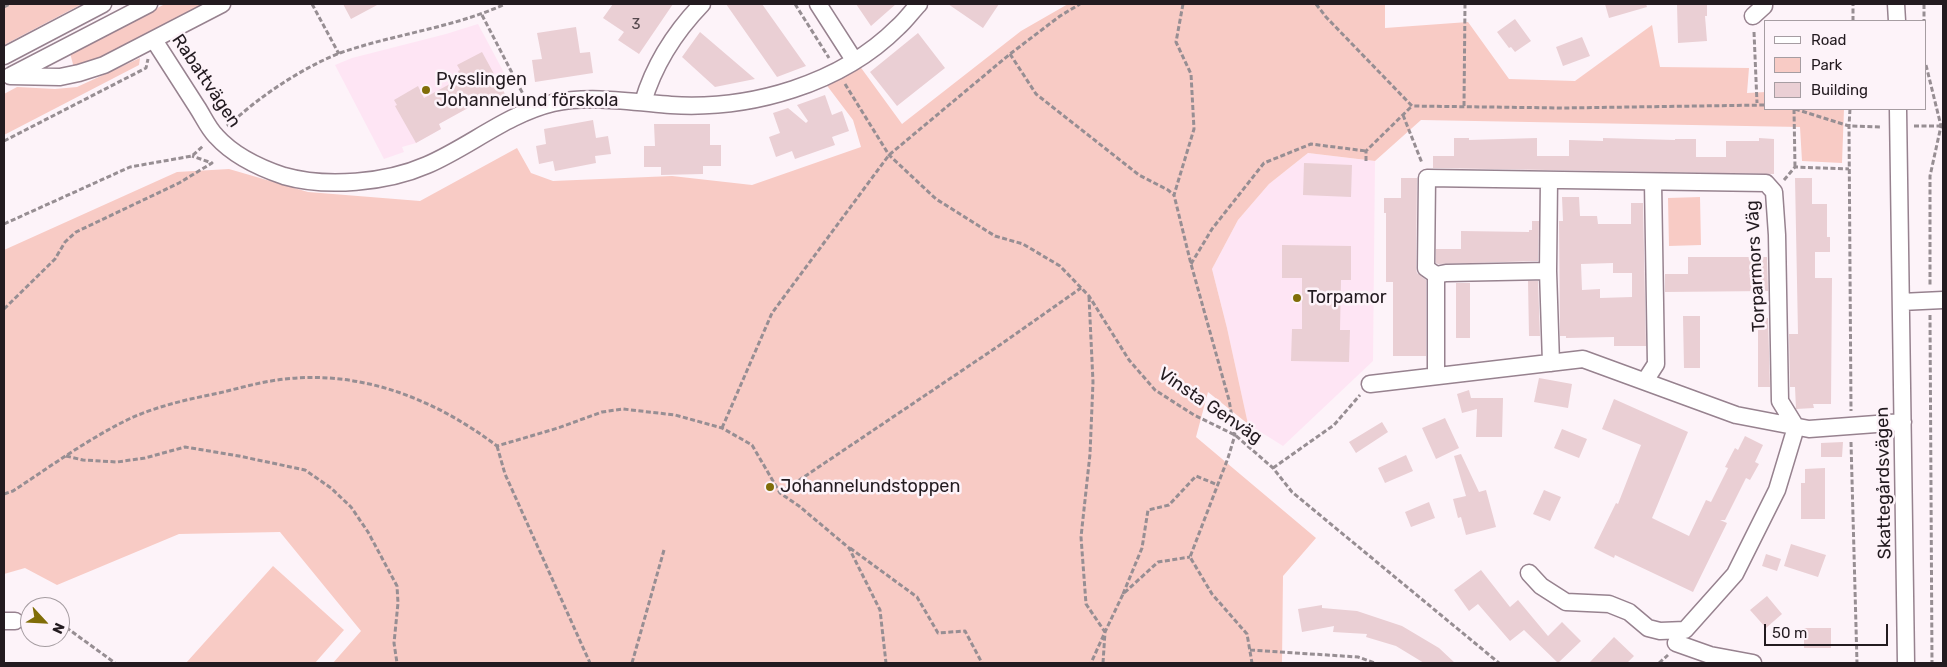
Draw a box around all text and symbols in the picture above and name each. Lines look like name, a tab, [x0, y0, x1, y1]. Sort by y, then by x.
house number: 3	[631, 16, 641, 34]
legend	[1764, 20, 1927, 110]
street label: Rabattvägen	[167, 30, 245, 132]
text: Road	[1811, 31, 1847, 49]
text: Park	[1811, 56, 1842, 74]
place label: Pysslingen Johannelund förskola	[436, 69, 618, 112]
text: Building	[1811, 81, 1868, 99]
marker: Pysslingen Johannelund förskola	[420, 84, 432, 96]
street label: Torparmors Väg	[1742, 200, 1770, 332]
place label: Torpamor	[1307, 287, 1387, 309]
marker: Torpamor	[1291, 292, 1303, 304]
street label: Vinsta Genväg	[1154, 363, 1266, 449]
street label: Skattegårdsvägen	[1872, 407, 1896, 559]
place label: Johannelundstoppen	[780, 476, 960, 498]
marker: Johannelundstoppen	[764, 481, 776, 493]
north arrow	[20, 597, 70, 647]
scale bar	[1767, 614, 1891, 646]
text: N	[48, 620, 68, 636]
text: 50 m	[1772, 624, 1807, 642]

